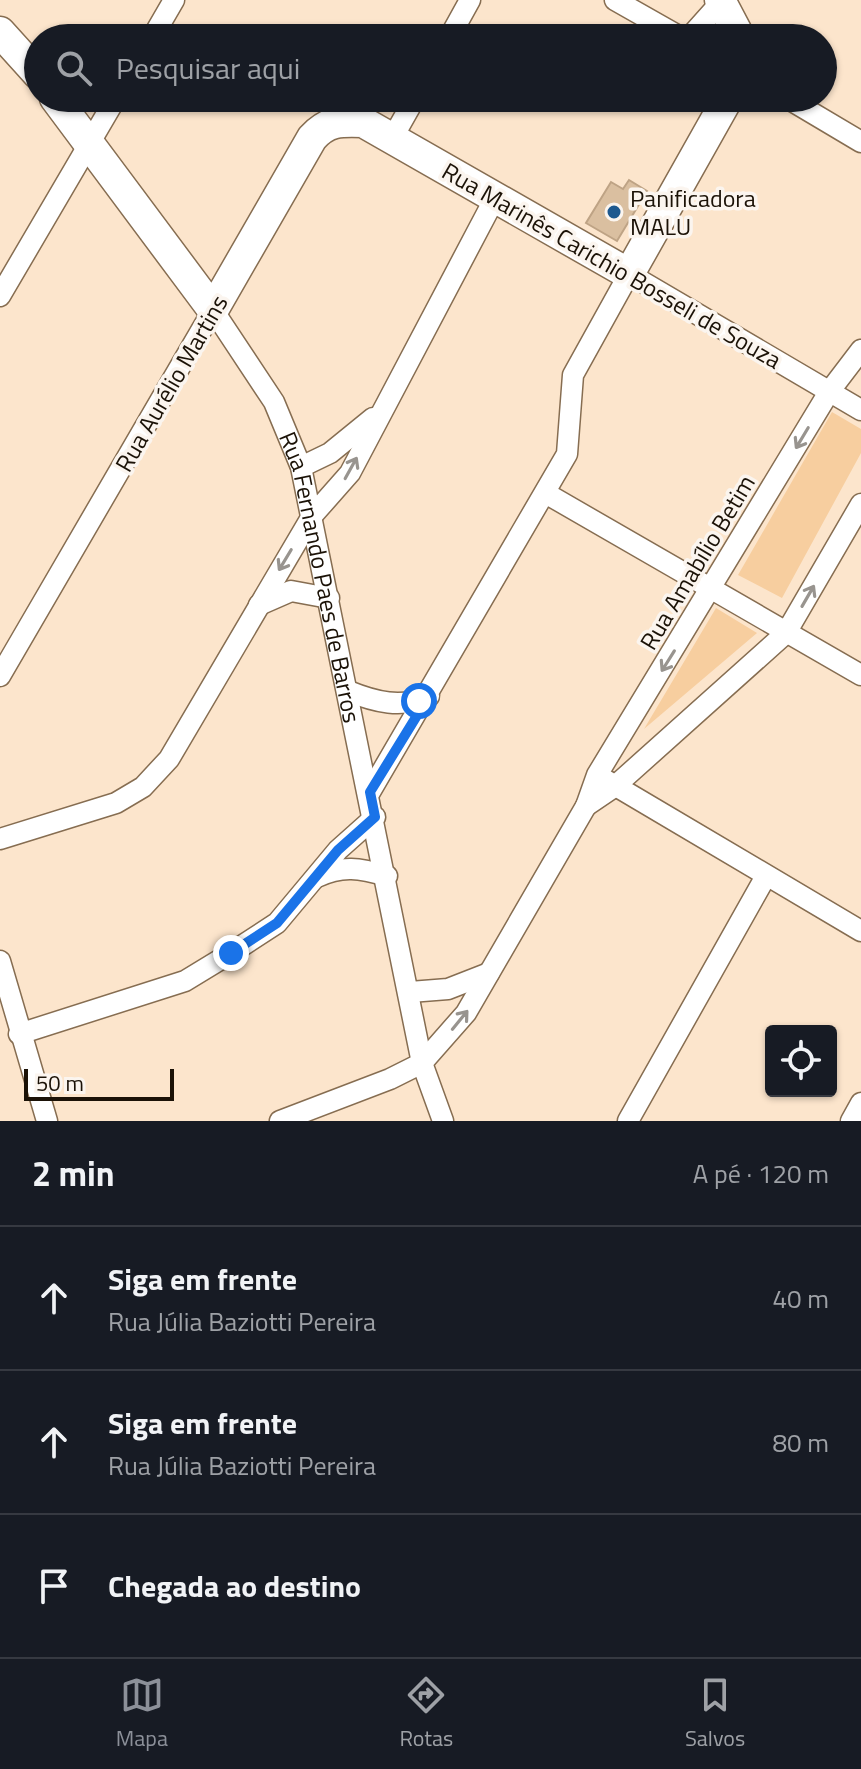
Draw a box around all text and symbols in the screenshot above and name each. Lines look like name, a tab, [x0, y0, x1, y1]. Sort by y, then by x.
search box	[24, 24, 837, 112]
text: Pesquisar aqui	[116, 45, 300, 91]
icon: search	[52, 46, 96, 90]
street label: Rua Marinês Carichio Bosseli de Souza	[436, 153, 788, 377]
place label: Panificadora MALU	[630, 180, 756, 244]
marker: Panificadora MALU	[605, 203, 623, 221]
street label: Rua Aurélio Martins	[106, 288, 236, 478]
street label: Rua Fernando Paes de Barros	[270, 426, 371, 726]
one-way arrow	[794, 426, 810, 449]
one-way arrow	[344, 457, 360, 481]
street label: Rua Amabílio Betim	[630, 468, 764, 656]
one-way arrow	[277, 548, 293, 571]
one-way arrow	[801, 584, 816, 608]
one-way arrow	[660, 649, 676, 672]
route start	[401, 683, 437, 719]
route end	[213, 935, 249, 971]
one-way arrow	[450, 1010, 468, 1031]
map controls	[765, 1025, 837, 1097]
button: locate	[765, 1025, 837, 1097]
scale bar	[24, 1065, 174, 1101]
text: 50 m	[36, 1066, 84, 1100]
text: 2 min	[32, 1147, 115, 1199]
text: A pé · 120 m	[693, 1154, 829, 1193]
text: Siga em frente	[108, 1256, 297, 1302]
icon: ahead	[32, 1276, 76, 1320]
text: 40 m	[772, 1279, 829, 1318]
text: Rua Júlia Baziotti Pereira	[108, 1302, 376, 1341]
text: Siga em frente	[108, 1400, 297, 1446]
icon: ahead	[32, 1420, 76, 1464]
text: 80 m	[772, 1423, 829, 1462]
text: Rua Júlia Baziotti Pereira	[108, 1446, 376, 1485]
text: Chegada ao destino	[108, 1563, 361, 1609]
icon: arrive	[32, 1564, 76, 1608]
tab: Mapa	[116, 1673, 168, 1755]
tab: Rotas	[399, 1673, 453, 1755]
tab: Salvos	[685, 1673, 745, 1755]

